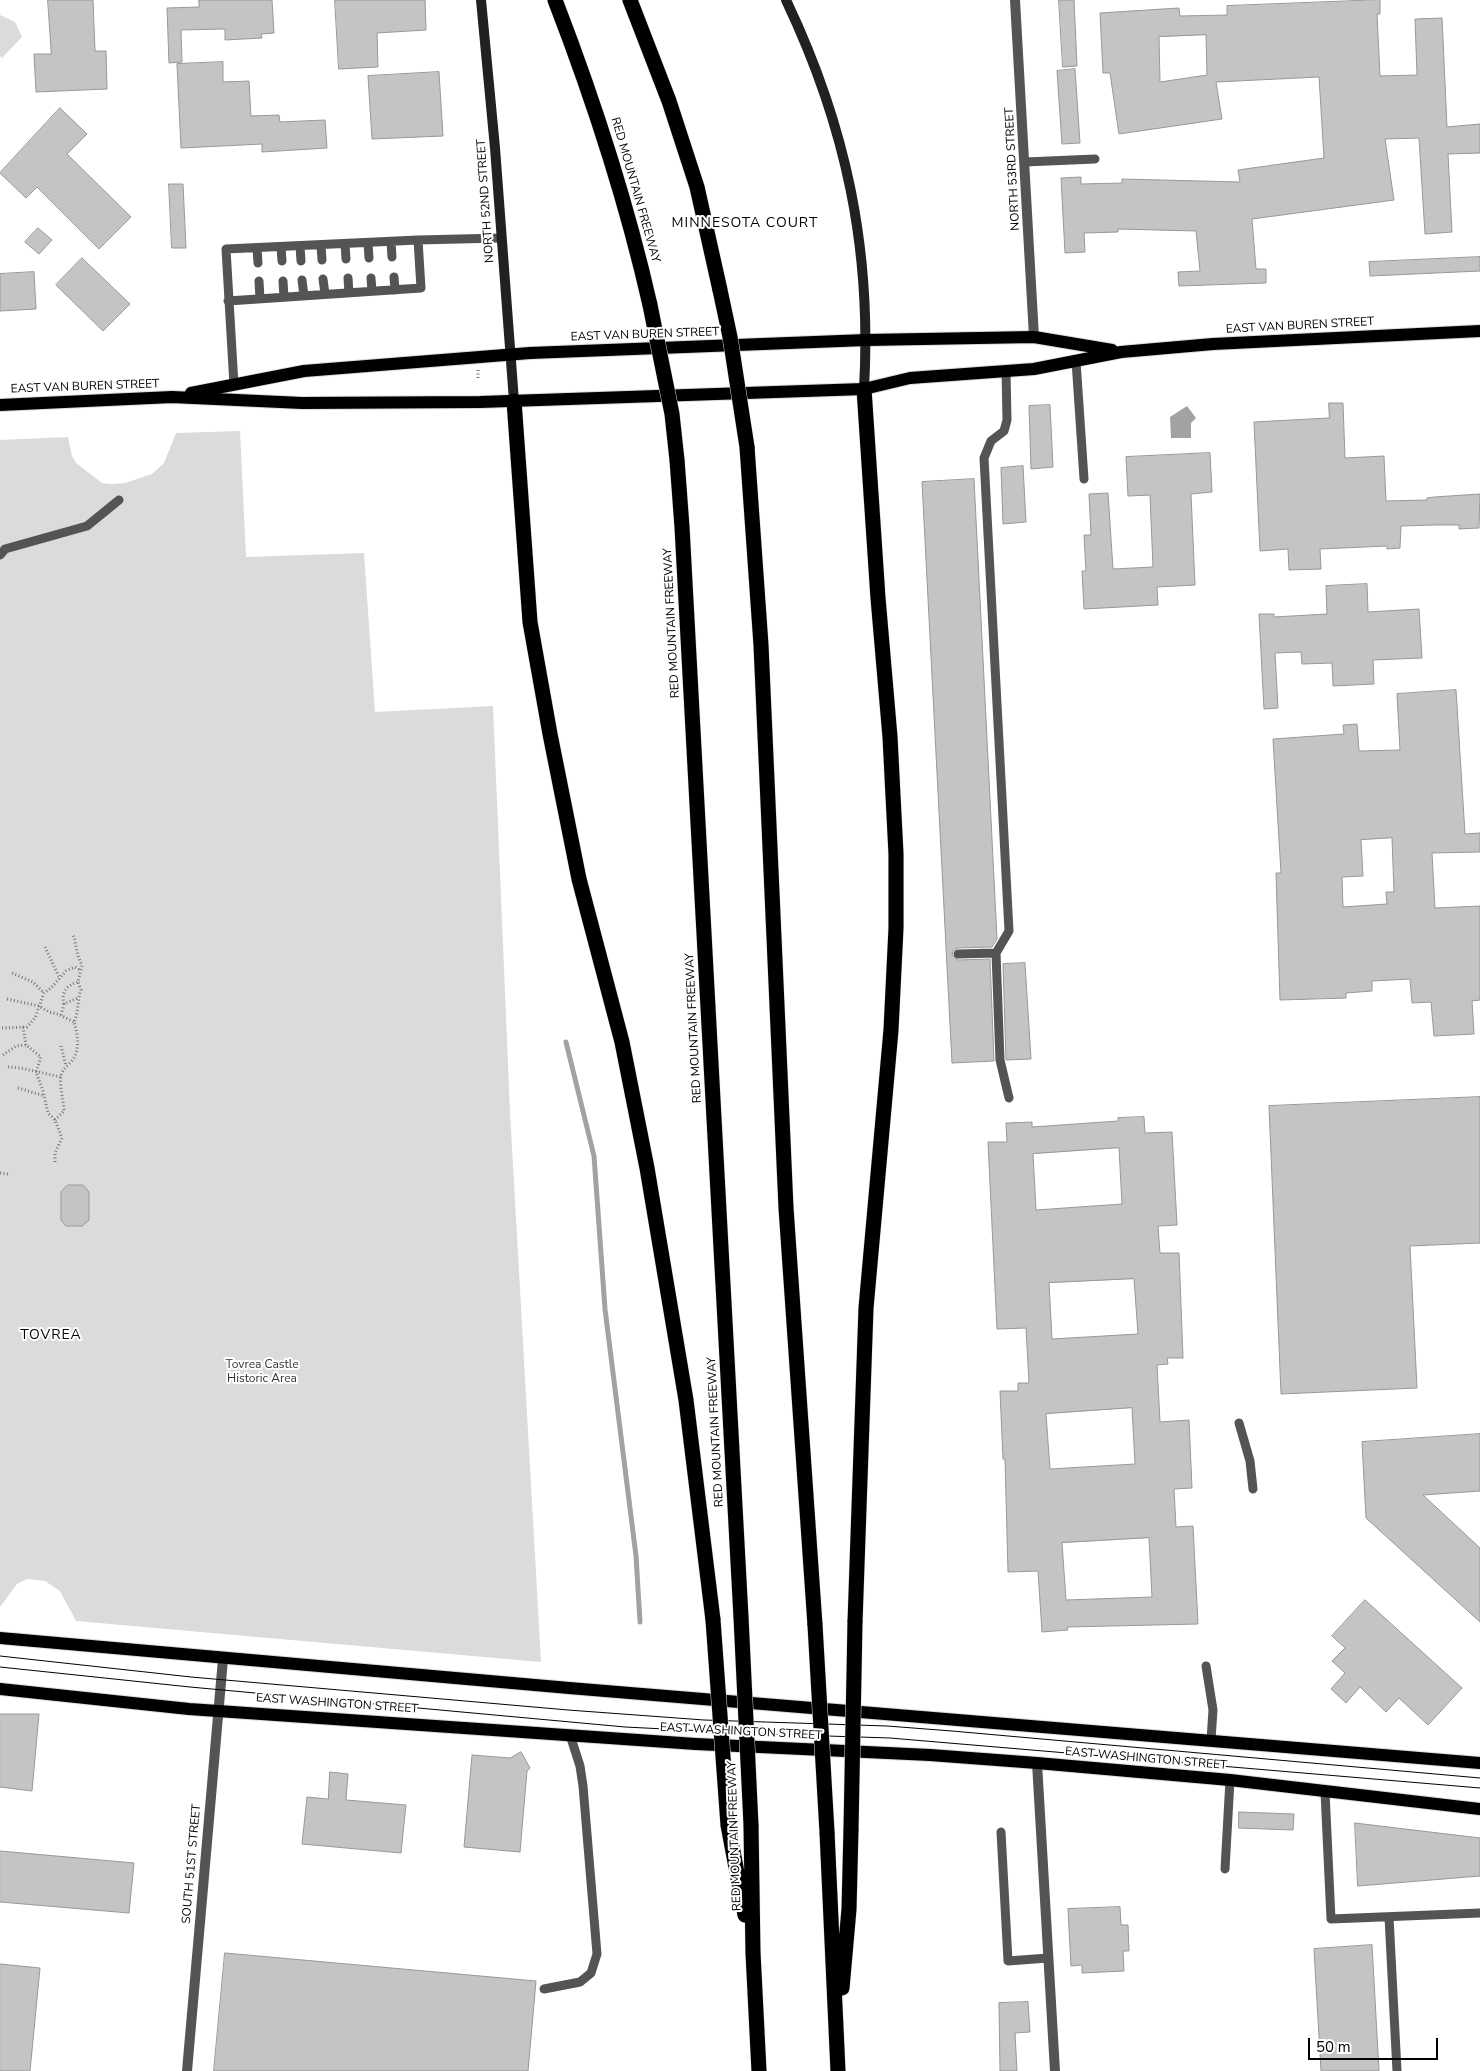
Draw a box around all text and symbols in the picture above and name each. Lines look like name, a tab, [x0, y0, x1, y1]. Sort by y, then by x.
street label: NORTH 53RD STREET	[1003, 107, 1023, 231]
street label: RED MOUNTAIN FREEWAY	[607, 116, 663, 264]
street label: NORTH 52ND STREET	[474, 139, 498, 263]
district label: MINNESOTA COURT	[670, 216, 820, 232]
street label: EAST VAN BUREN STREET	[1225, 315, 1375, 337]
street label: EAST VAN BUREN STREET	[570, 325, 720, 345]
street label: EAST VAN BUREN STREET	[10, 377, 160, 397]
street label: RED MOUNTAIN FREEWAY	[661, 548, 683, 698]
street label: RED MOUNTAIN FREEWAY	[683, 953, 705, 1103]
district label: TOVREA	[19, 1328, 83, 1344]
street label: RED MOUNTAIN FREEWAY	[705, 1357, 727, 1507]
park label: Tovrea Castle Historic Area	[225, 1358, 299, 1386]
street label: EAST WASHINGTON STREET	[255, 1691, 419, 1717]
street label: EAST WASHINGTON STREET	[659, 1721, 823, 1743]
street label: EAST WASHINGTON STREET	[1064, 1745, 1228, 1773]
street label: RED MOUNTAIN FREEWAY	[725, 1761, 745, 1911]
street label: SOUTH 51ST STREET	[180, 1804, 204, 1924]
scale bar	[1310, 2028, 1440, 2060]
text: 50 m	[1316, 2037, 1351, 2057]

